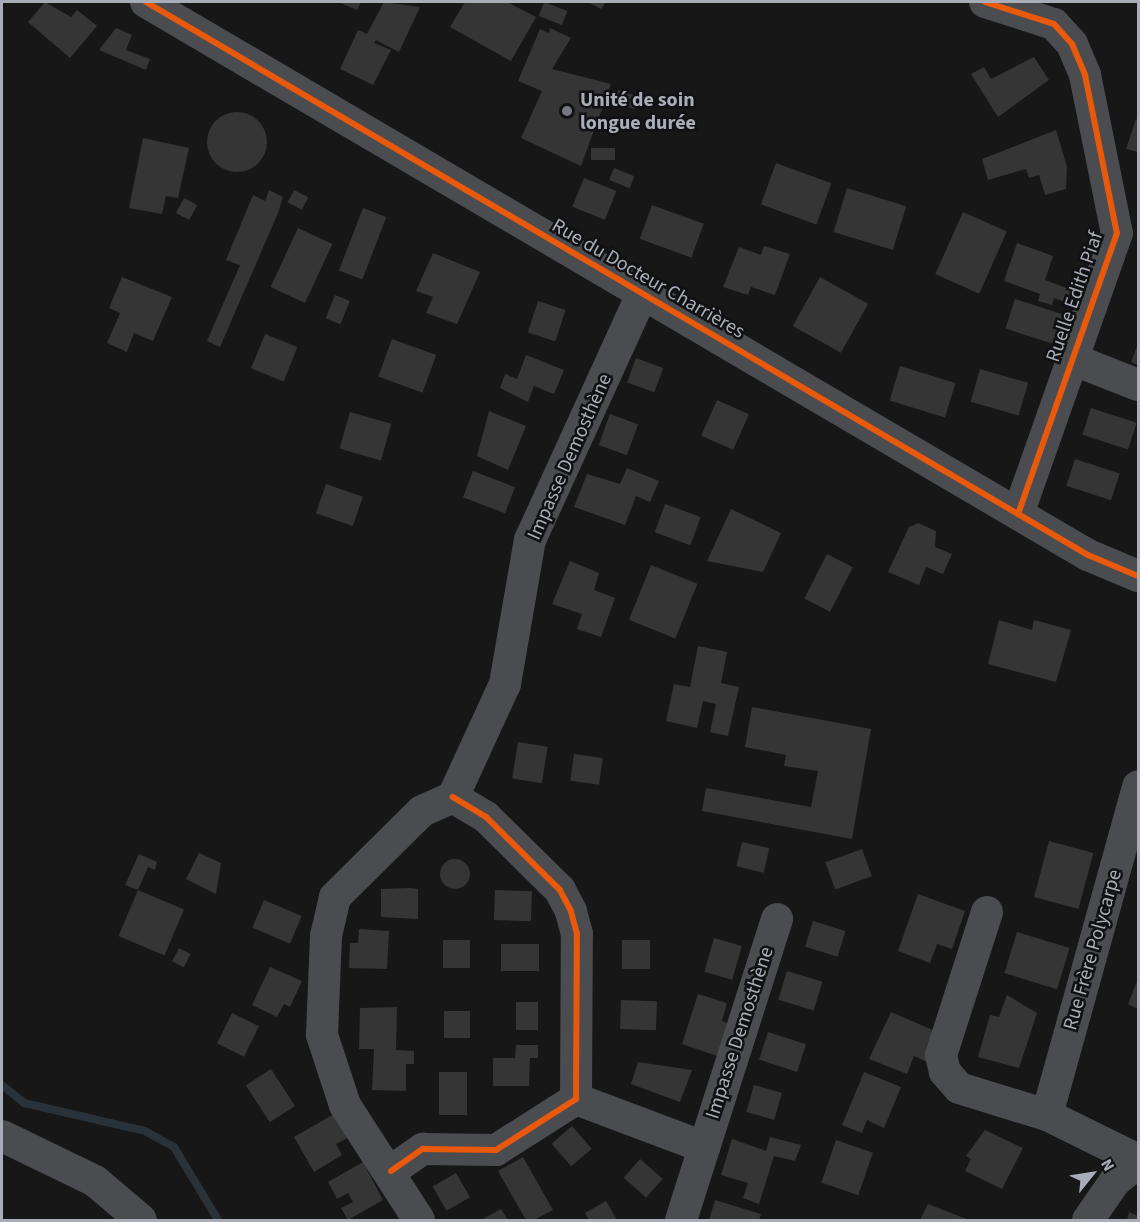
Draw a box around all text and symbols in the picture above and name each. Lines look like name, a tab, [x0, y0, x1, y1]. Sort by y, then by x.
place label: Unité de soin longue durée	[580, 88, 696, 135]
marker: Unité de soin longue durée	[558, 102, 576, 120]
street label: Rue du Docteur Charrières	[547, 214, 749, 344]
street label: Ruelle Edith Piaf	[1041, 229, 1109, 365]
street label: Impasse Demosthène	[523, 370, 617, 544]
street label: Rue Frère Polycarpe	[1059, 867, 1127, 1033]
street label: Impasse Demosthène	[701, 944, 779, 1122]
north arrow	[1062, 1144, 1122, 1204]
text: N	[1095, 1155, 1120, 1175]

